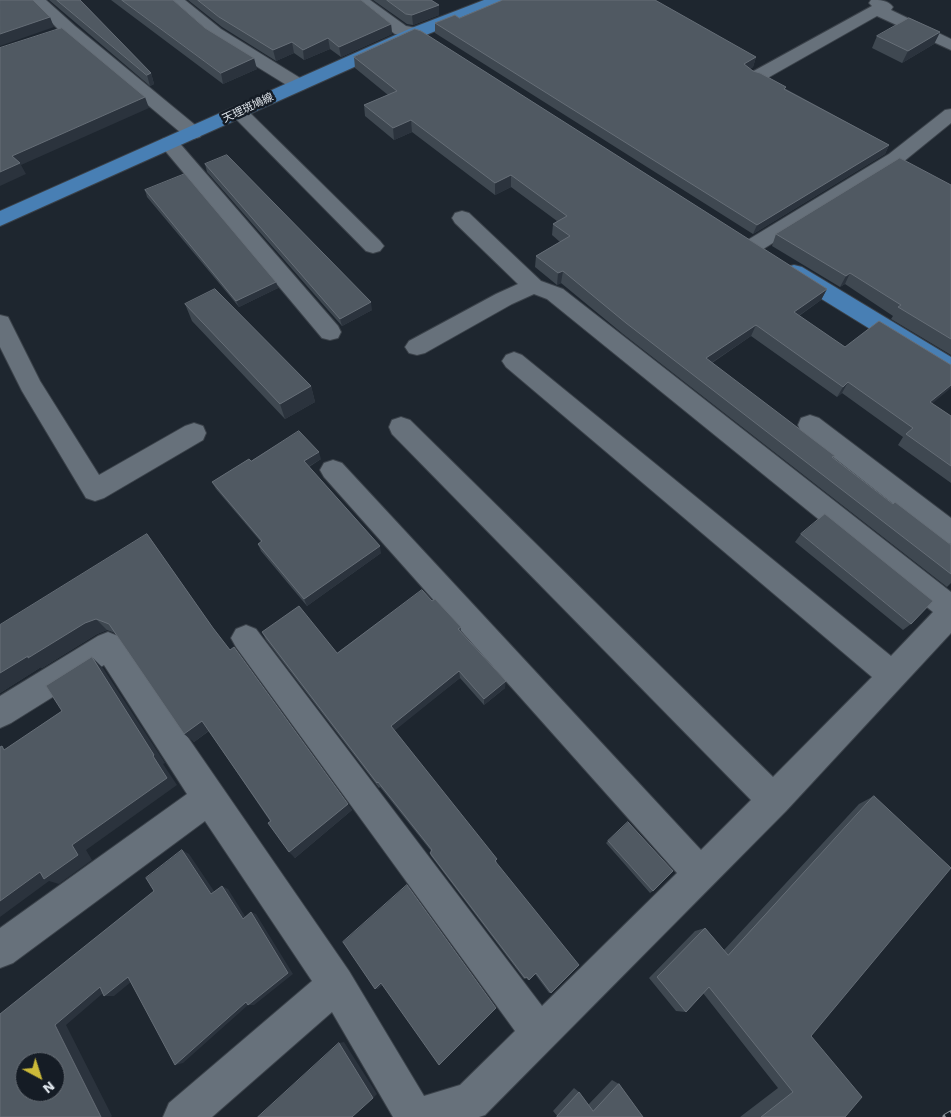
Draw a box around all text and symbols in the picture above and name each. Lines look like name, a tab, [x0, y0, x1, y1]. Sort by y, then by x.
street label: 天理斑鳩線	[220, 90, 276, 126]
north arrow	[15, 1052, 65, 1102]
text: N	[40, 1078, 58, 1097]

